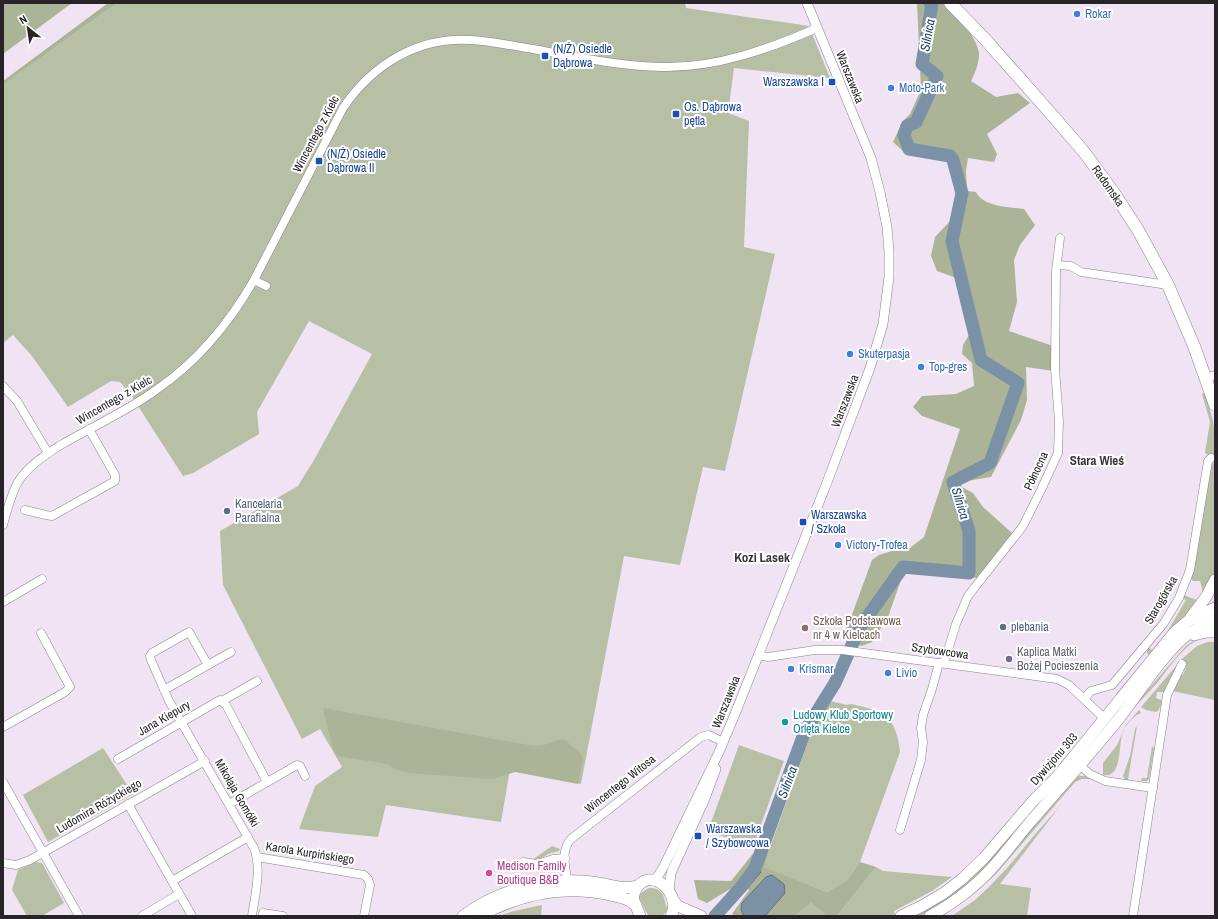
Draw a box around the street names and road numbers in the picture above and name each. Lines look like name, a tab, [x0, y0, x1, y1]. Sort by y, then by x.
street label: Warszawska	[832, 48, 868, 106]
street label: Wincentego z Kielc	[289, 93, 343, 175]
street label: Radomska	[1088, 162, 1128, 210]
street label: Wincentego z Kielc	[73, 372, 155, 428]
street label: Warszawska	[828, 372, 863, 430]
street label: Północna	[1020, 449, 1052, 493]
street label: Starogórska	[1141, 573, 1181, 627]
street label: Szybowcowa	[910, 639, 970, 663]
street label: Warszawska	[708, 673, 744, 731]
street label: Jana Kiepury	[135, 697, 193, 739]
street label: Dywizjonu 303	[1027, 729, 1081, 789]
street label: Wincentego Witosa	[581, 751, 659, 817]
street label: Mikołaja Gomółki	[211, 756, 263, 830]
street label: Ludomira Różyckiego	[54, 775, 144, 837]
street label: Karola Kurpińskiego	[265, 838, 355, 868]

